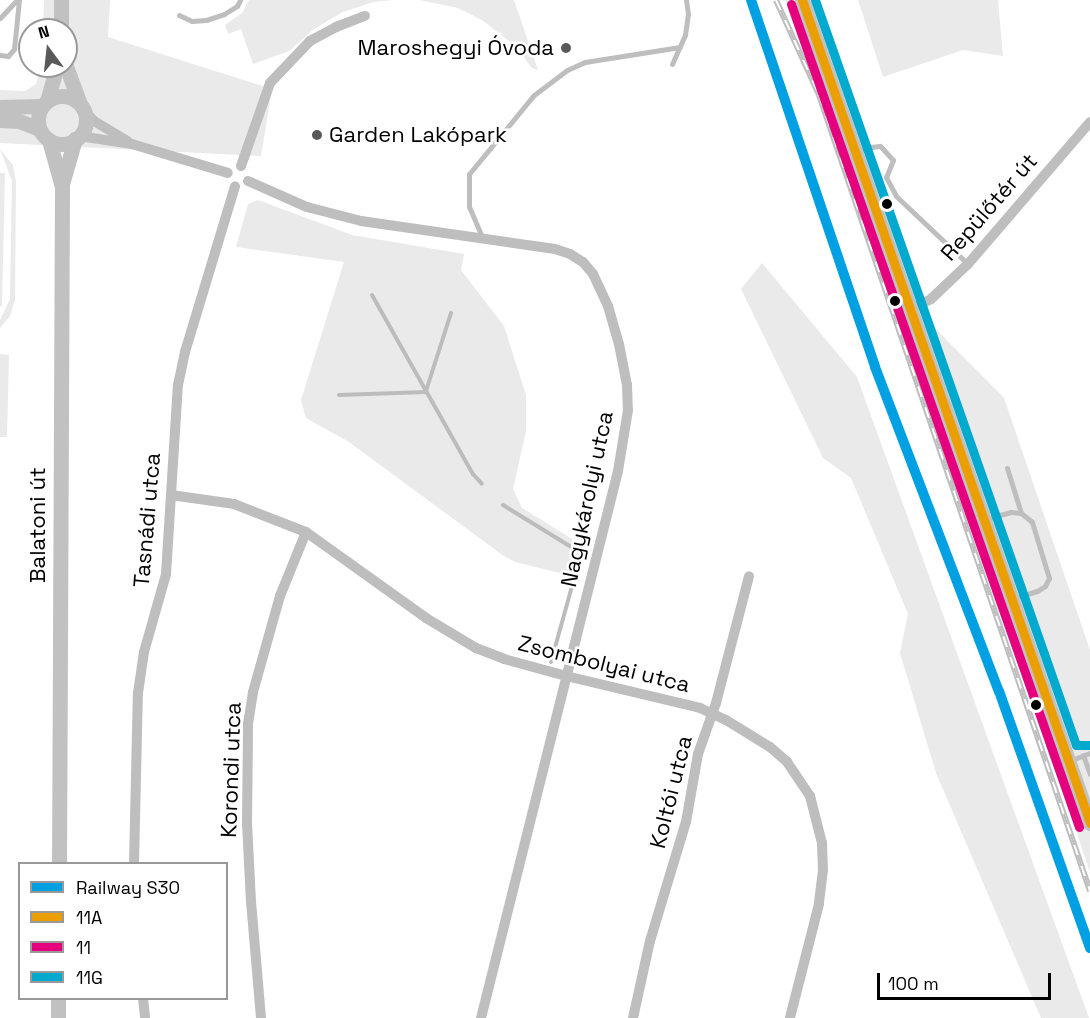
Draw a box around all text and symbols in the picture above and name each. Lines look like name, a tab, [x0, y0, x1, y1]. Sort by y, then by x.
north arrow	[18, 18, 78, 78]
text: N	[36, 21, 52, 44]
place label: Maroshegyi Óvoda	[358, 35, 554, 61]
marker: Maroshegyi Óvoda	[559, 41, 573, 55]
place label: Garden Lakópark	[329, 122, 507, 148]
marker: Garden Lakópark	[310, 128, 324, 142]
street label: Repülőtér út	[935, 148, 1043, 266]
unlabelled marker	[881, 198, 893, 210]
unlabelled marker	[889, 295, 901, 307]
street label: Nagykárolyi utca	[555, 409, 619, 589]
street label: Tasnádi utca	[128, 452, 166, 588]
street label: Balatoni út	[25, 467, 51, 583]
street label: Zsombolyai utca	[515, 630, 693, 698]
unlabelled marker	[1030, 699, 1042, 711]
street label: Korondi utca	[215, 702, 247, 838]
street label: Koltói utca	[644, 733, 698, 851]
legend	[18, 862, 228, 1000]
text: Railway S30	[76, 876, 180, 899]
text: 11A	[76, 906, 102, 929]
text: 11	[76, 936, 91, 959]
scale bar	[880, 961, 1054, 999]
text: 11G	[76, 966, 103, 989]
text: 100 m	[888, 972, 939, 995]

